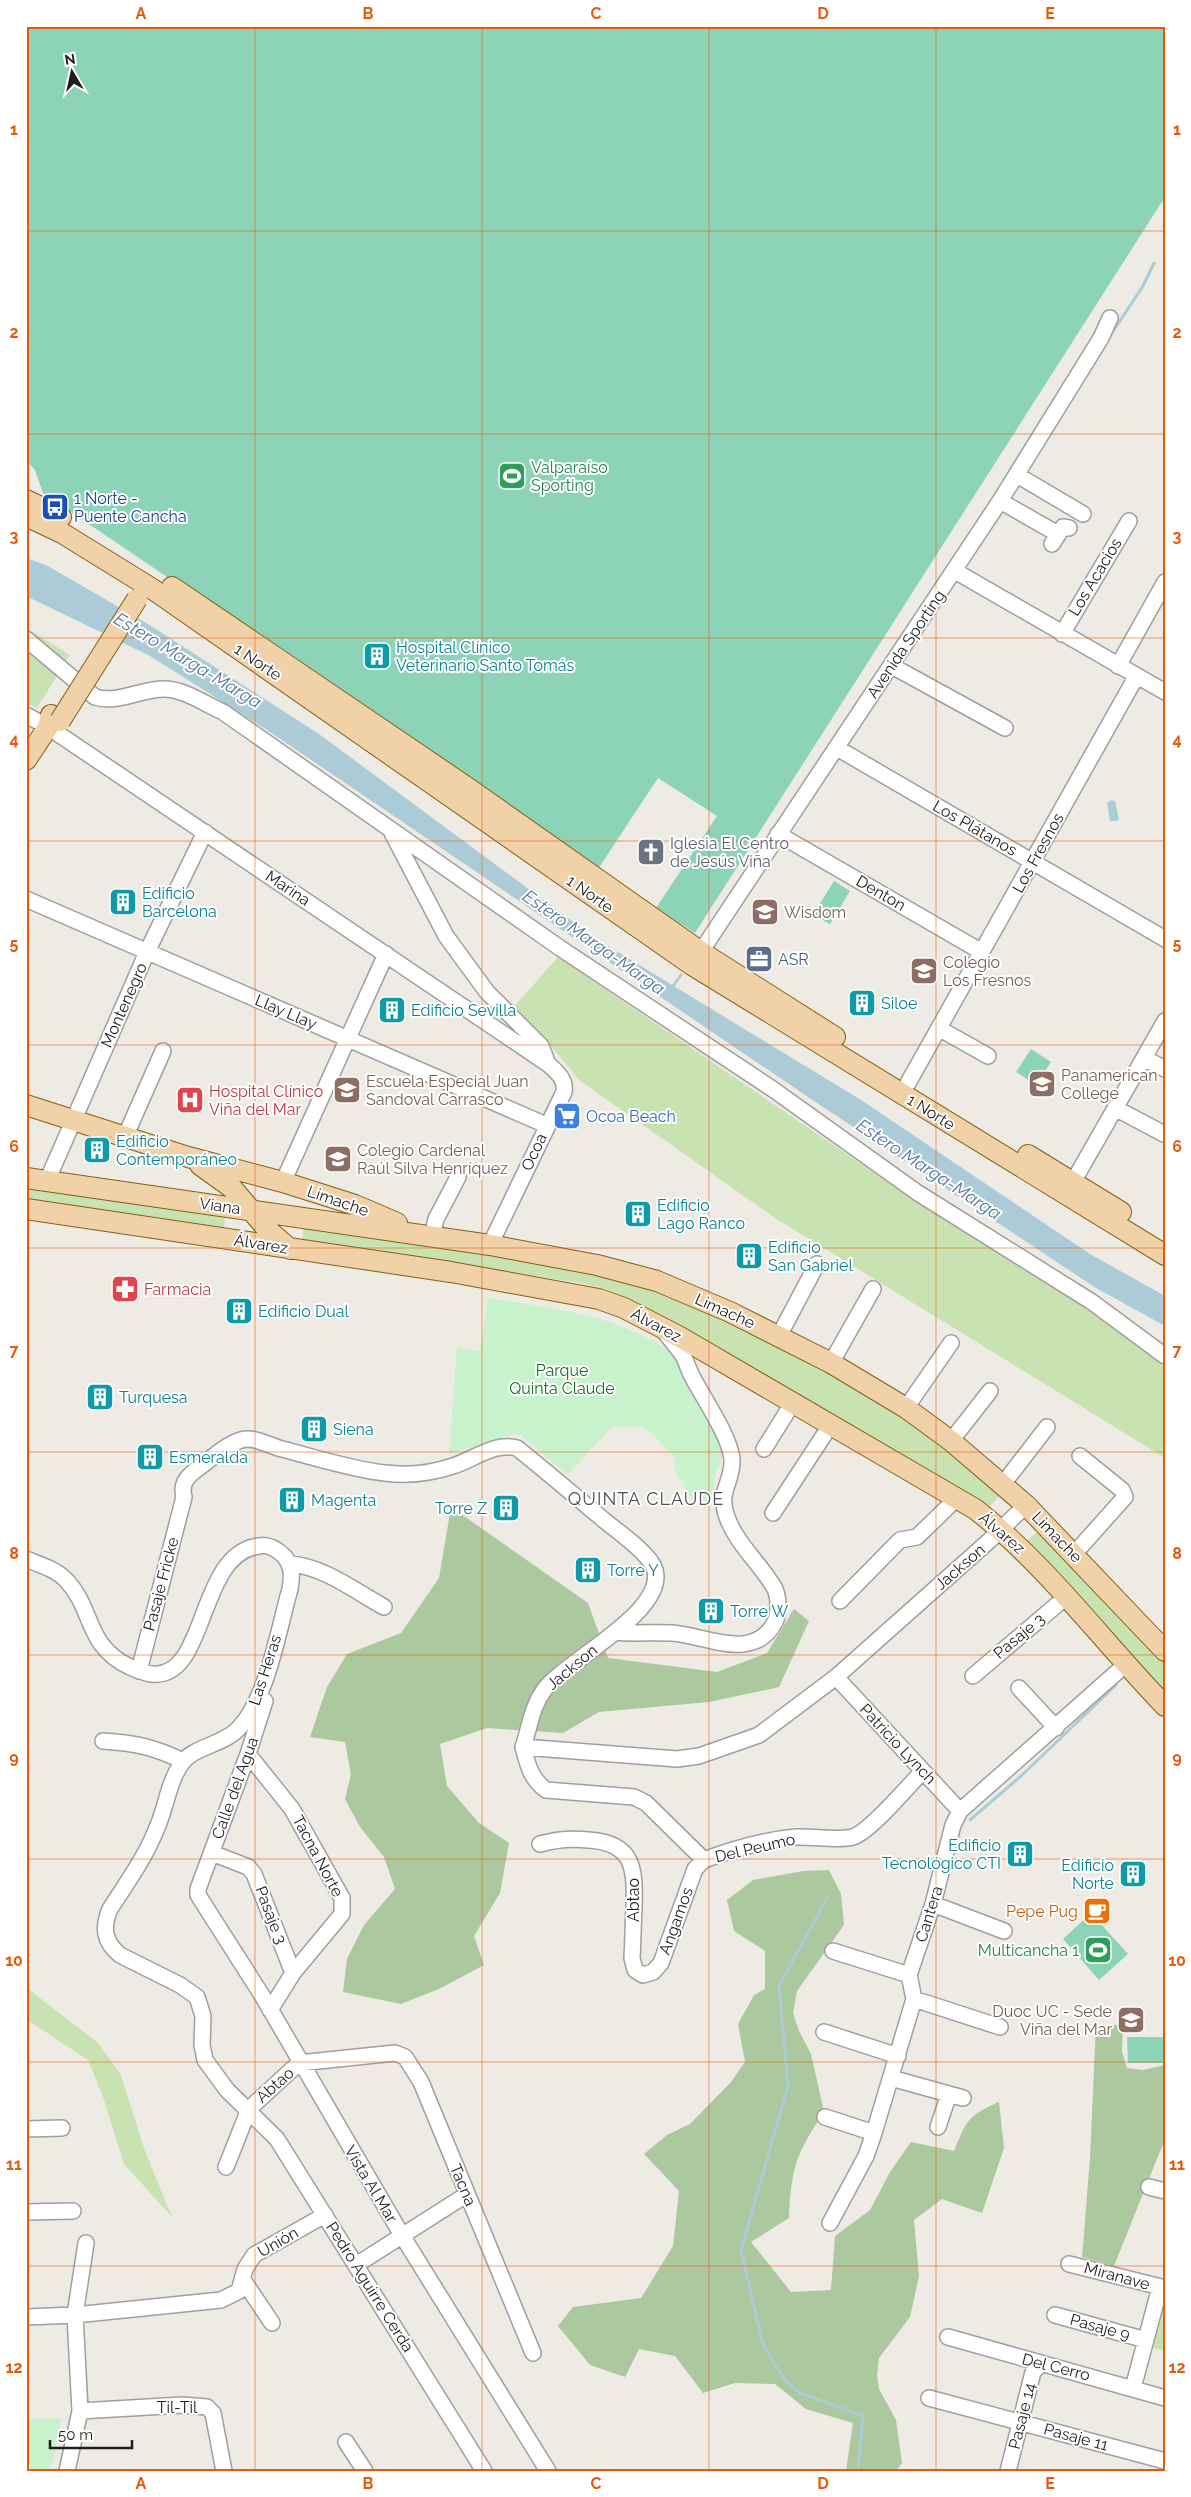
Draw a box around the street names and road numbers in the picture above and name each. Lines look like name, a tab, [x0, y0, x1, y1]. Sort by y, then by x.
street label: Los Acacios	[1064, 534, 1126, 619]
street label: Avenida Sporting	[863, 586, 949, 702]
street label: 1 Norte	[231, 639, 285, 685]
street label: Los Plátanos	[929, 796, 1021, 860]
street label: Los Fresnos	[1008, 810, 1068, 896]
street label: Marina	[262, 866, 314, 910]
street label: 1 Norte	[563, 871, 617, 917]
street label: Denton	[853, 871, 909, 915]
street label: Montenegro	[97, 960, 151, 1050]
street label: Llay Llay	[252, 990, 320, 1034]
street label: 1 Norte	[904, 1090, 958, 1134]
street label: Ocoa	[517, 1130, 551, 1174]
street label: Limache	[305, 1182, 371, 1220]
street label: Viana	[198, 1194, 242, 1218]
street label: Álvarez	[233, 1229, 290, 1258]
street label: Limache	[692, 1289, 758, 1333]
street label: Álvarez	[628, 1303, 685, 1346]
street label: Álvarez	[975, 1507, 1030, 1558]
street label: Limache	[1028, 1507, 1086, 1567]
street label: Pasaje Fricke	[139, 1535, 183, 1633]
street label: Jackson	[931, 1540, 989, 1594]
street label: Pasaje 3	[990, 1609, 1048, 1663]
street label: Las Heras	[245, 1632, 285, 1708]
street label: Jackson	[543, 1640, 601, 1694]
street label: Patricio Lynch	[856, 1700, 940, 1788]
street label: Calle del Agua	[208, 1734, 262, 1842]
street label: Tacna Norte	[289, 1812, 347, 1900]
street label: Del Peumo	[713, 1830, 797, 1866]
street label: Abtao	[624, 1878, 643, 1922]
street label: Pasaje 3	[251, 1883, 291, 1947]
street label: Angamos	[655, 1884, 697, 1957]
street label: Cantera	[911, 1884, 947, 1944]
street label: Abtao	[252, 2063, 298, 2107]
street label: Vista Al Mar	[341, 2142, 402, 2226]
street label: Tacna	[446, 2161, 480, 2209]
street label: Pedro Aguirre Cerda	[322, 2218, 418, 2356]
street label: Unión	[254, 2223, 302, 2261]
street label: Miranave	[1082, 2258, 1152, 2294]
street label: Pasaje 9	[1068, 2310, 1132, 2344]
street label: Del Cerro	[1020, 2349, 1092, 2385]
street label: Pasaje 14	[1005, 2381, 1039, 2451]
street label: Til-Til	[157, 2398, 198, 2417]
street label: Pasaje 11	[1042, 2419, 1110, 2455]

